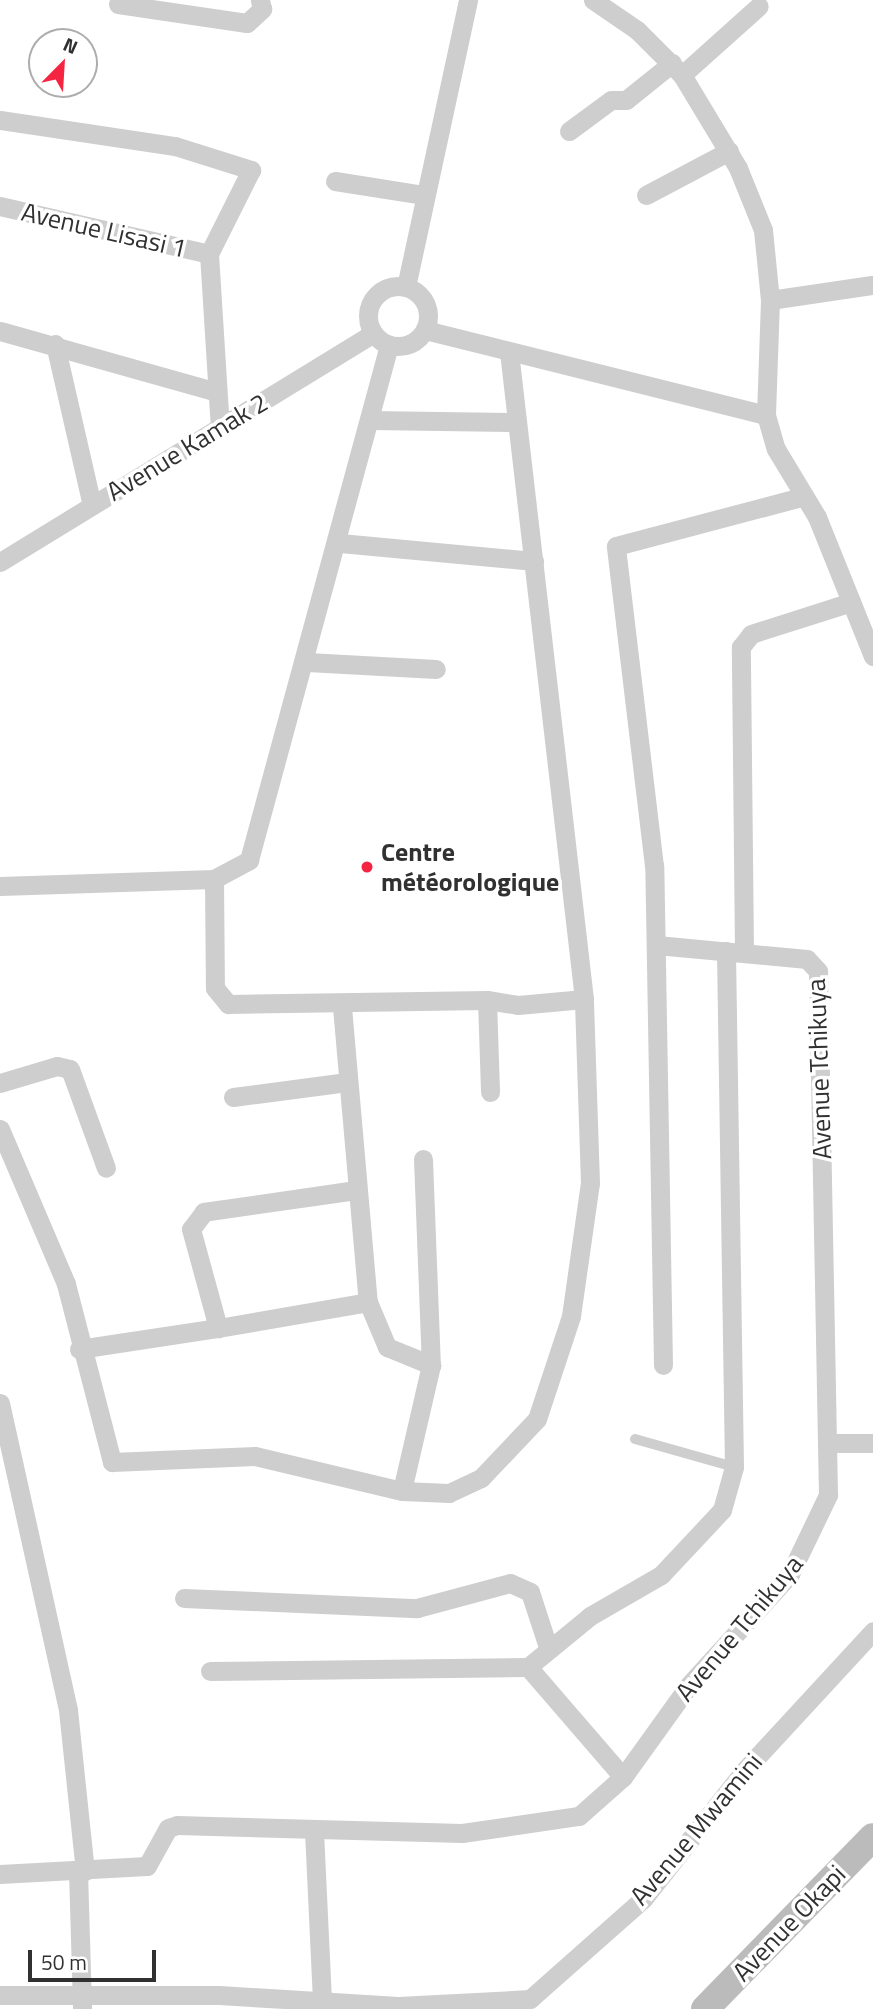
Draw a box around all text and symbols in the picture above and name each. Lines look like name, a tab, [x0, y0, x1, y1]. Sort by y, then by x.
north arrow	[28, 28, 98, 98]
text: N	[59, 29, 83, 61]
street label: Avenue Lisasi 1	[18, 196, 190, 264]
street label: Avenue Kamak 2	[101, 387, 273, 507]
place label: Centre météorologique	[381, 836, 559, 898]
marker: Centre météorologique	[359, 859, 375, 875]
street label: Avenue Tchikuya	[800, 978, 838, 1160]
street label: Avenue Tchikuya	[669, 1549, 809, 1707]
street label: Avenue Mwamini	[623, 1747, 769, 1911]
street label: Avenue Okapi	[726, 1859, 852, 1987]
scale bar	[32, 1936, 159, 1980]
text: 50 m	[41, 1946, 87, 1978]

